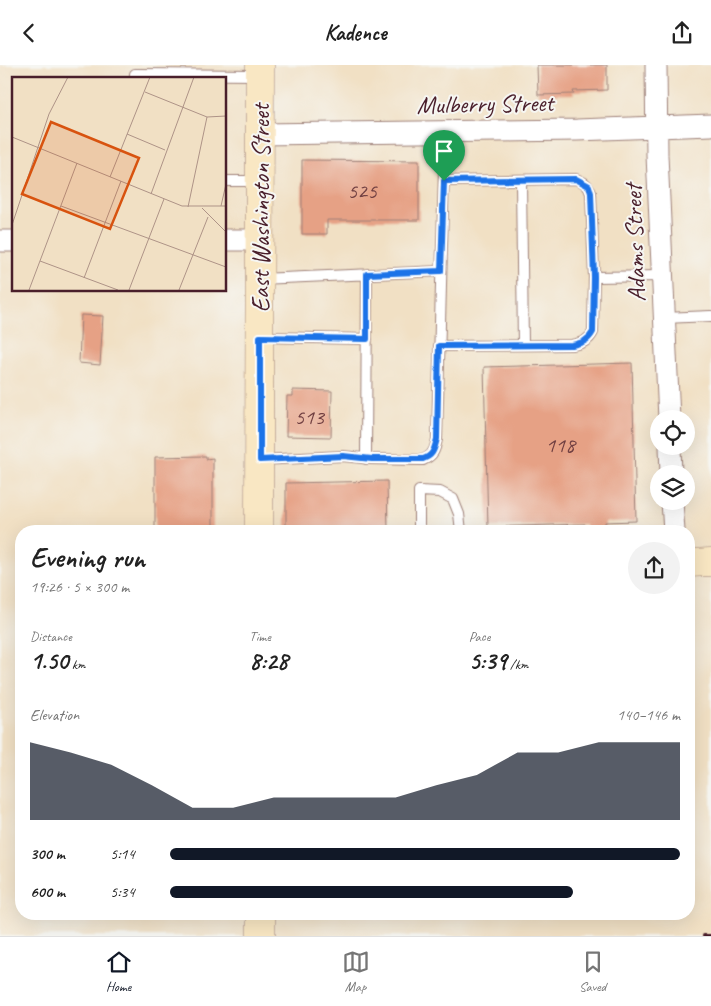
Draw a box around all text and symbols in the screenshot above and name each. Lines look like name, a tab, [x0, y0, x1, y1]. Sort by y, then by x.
icon: back	[15, 19, 43, 47]
text: Kadence	[324, 19, 387, 47]
icon: share	[668, 19, 696, 47]
inset map	[12, 77, 226, 291]
street label: Mulberry Street	[416, 87, 557, 121]
street label: East Washington Street	[245, 101, 277, 312]
pin	[423, 130, 465, 181]
icon: arrive	[430, 137, 458, 165]
house number: 525	[347, 177, 378, 205]
street label: Adams Street	[617, 180, 653, 302]
house number: 513	[294, 403, 326, 431]
map controls	[650, 410, 695, 510]
button: locate	[650, 410, 695, 455]
house number: 118	[545, 431, 577, 459]
button: layers	[650, 465, 695, 510]
text: Evening run	[30, 540, 145, 575]
button: share	[628, 542, 680, 594]
text: 19:26 · 5 × 300 m	[30, 577, 129, 597]
text: Distance	[30, 628, 72, 645]
text: Time	[249, 628, 271, 645]
text: Pace	[469, 628, 490, 645]
text: 1.50	[30, 645, 68, 677]
text: 8:28	[249, 645, 288, 677]
text: 5:39	[469, 645, 507, 677]
text: km	[68, 656, 85, 673]
text: /km	[507, 656, 528, 673]
text: Elevation	[30, 705, 79, 725]
text: 140–146 m	[617, 705, 680, 725]
text: 300 m	[30, 844, 65, 864]
text: 5:14	[110, 844, 135, 864]
text: 600 m	[30, 882, 65, 902]
text: 5:34	[110, 882, 135, 902]
tab: Home	[105, 948, 133, 995]
tab: Map	[342, 948, 370, 995]
tab: Saved	[579, 948, 607, 995]

